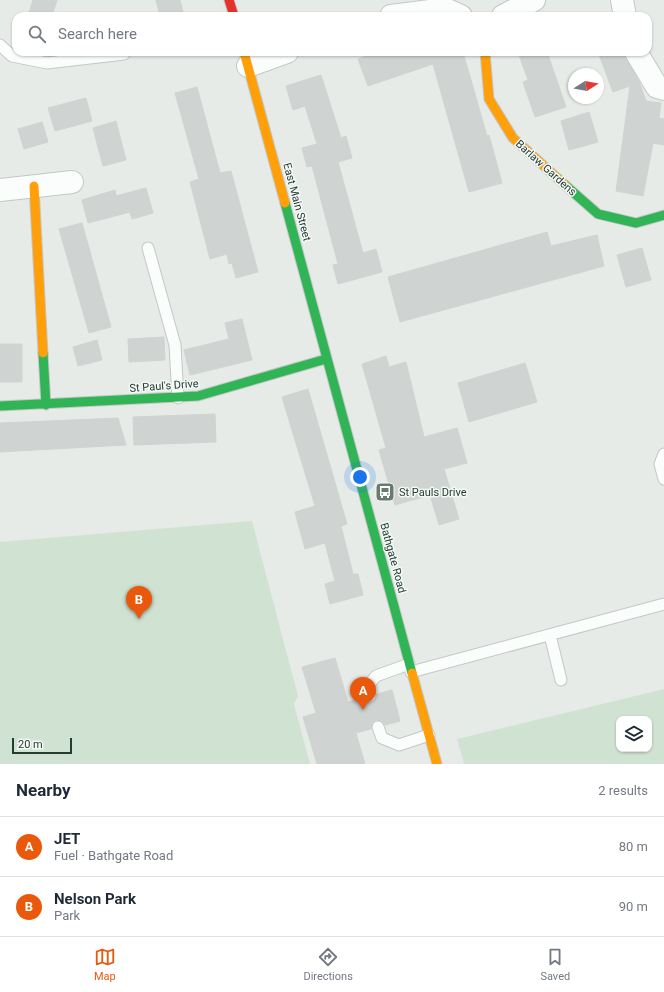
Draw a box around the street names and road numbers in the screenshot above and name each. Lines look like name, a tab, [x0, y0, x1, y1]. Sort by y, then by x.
street label: Barlaw Gardens	[513, 137, 579, 199]
street label: East Main Street	[280, 162, 314, 243]
street label: St Paul's Drive	[129, 377, 199, 395]
street label: Bathgate Road	[377, 522, 409, 594]

